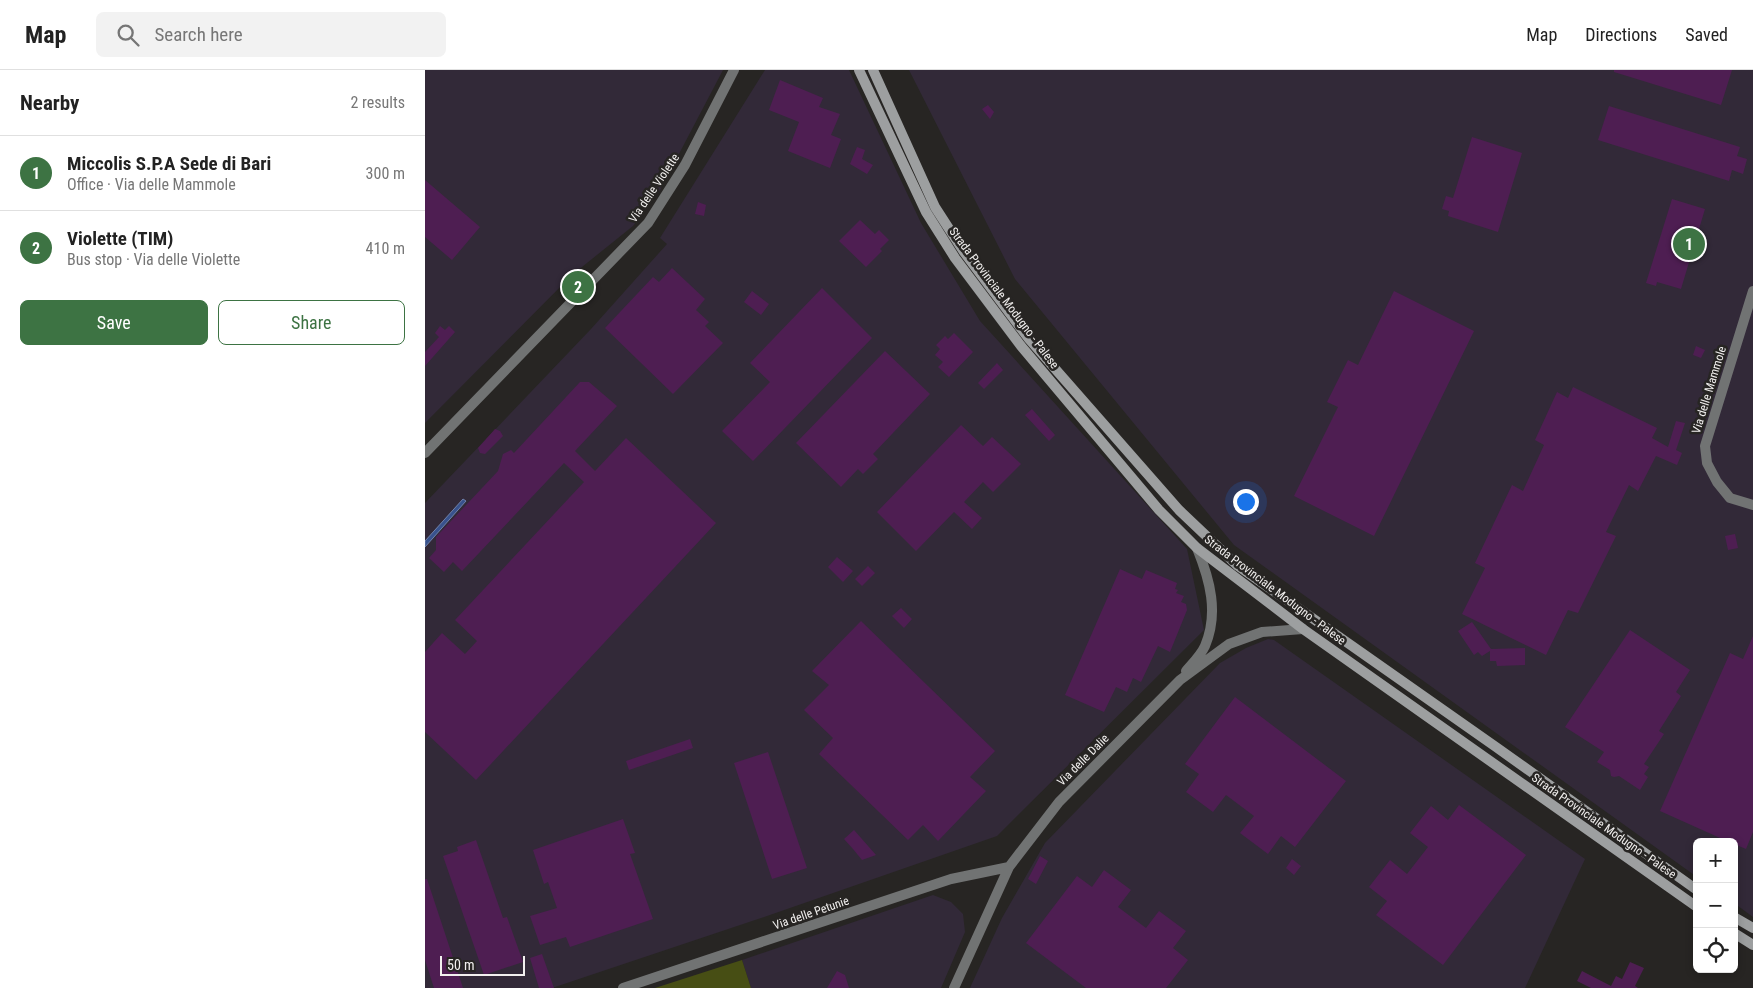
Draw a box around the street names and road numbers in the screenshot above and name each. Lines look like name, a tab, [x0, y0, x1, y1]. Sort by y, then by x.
street label: Via delle Violette	[626, 151, 682, 225]
street label: Strada Provinciale Modugno - Palese	[946, 225, 1062, 372]
street label: Via delle Mammole	[1689, 344, 1729, 435]
street label: Strada Provinciale Modugno - Palese	[1202, 532, 1349, 648]
street label: Via delle Dalie	[1054, 731, 1112, 789]
street label: Strada Provinciale Modugno - Palese	[1529, 771, 1679, 882]
street label: Via delle Petunie	[771, 893, 851, 933]

